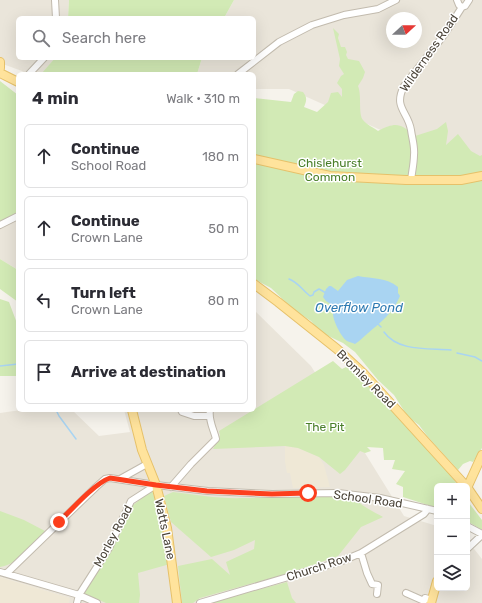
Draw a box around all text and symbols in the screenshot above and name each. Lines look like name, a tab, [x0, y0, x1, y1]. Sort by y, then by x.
north arrow	[386, 12, 422, 48]
street label: Wilderness Road	[397, 12, 461, 94]
search box	[16, 16, 256, 60]
icon: search	[30, 27, 52, 49]
text: Search here	[62, 29, 146, 47]
text: 4 min	[32, 88, 79, 108]
text: Walk · 310 m	[166, 91, 240, 106]
text: Continue	[71, 140, 140, 158]
icon: ahead	[33, 145, 55, 167]
text: 180 m	[202, 149, 239, 164]
park label: Chislehurst Common	[298, 156, 362, 184]
text: School Road	[71, 158, 146, 173]
text: Continue	[71, 212, 140, 230]
icon: ahead	[33, 217, 55, 239]
text: 50 m	[208, 221, 239, 236]
text: Crown Lane	[71, 230, 143, 245]
text: Turn left	[71, 284, 136, 302]
icon: left	[33, 289, 55, 311]
text: 80 m	[208, 293, 239, 308]
water label: Overflow Pond	[315, 300, 403, 315]
text: Crown Lane	[71, 302, 143, 317]
street label: Bromley Road	[334, 347, 398, 411]
icon: arrive	[33, 361, 55, 383]
text: Arrive at destination	[71, 363, 226, 381]
park label: The Pit	[306, 420, 345, 434]
map controls	[434, 483, 470, 591]
button: +	[434, 483, 470, 519]
route start	[299, 484, 317, 502]
street label: School Road	[333, 487, 403, 511]
street label: Watts Lane	[152, 497, 178, 561]
street label: Morley Road	[91, 503, 135, 569]
route end	[50, 513, 68, 531]
button: −	[434, 519, 470, 555]
street label: Church Row	[285, 550, 354, 584]
button: layers	[434, 555, 470, 591]

